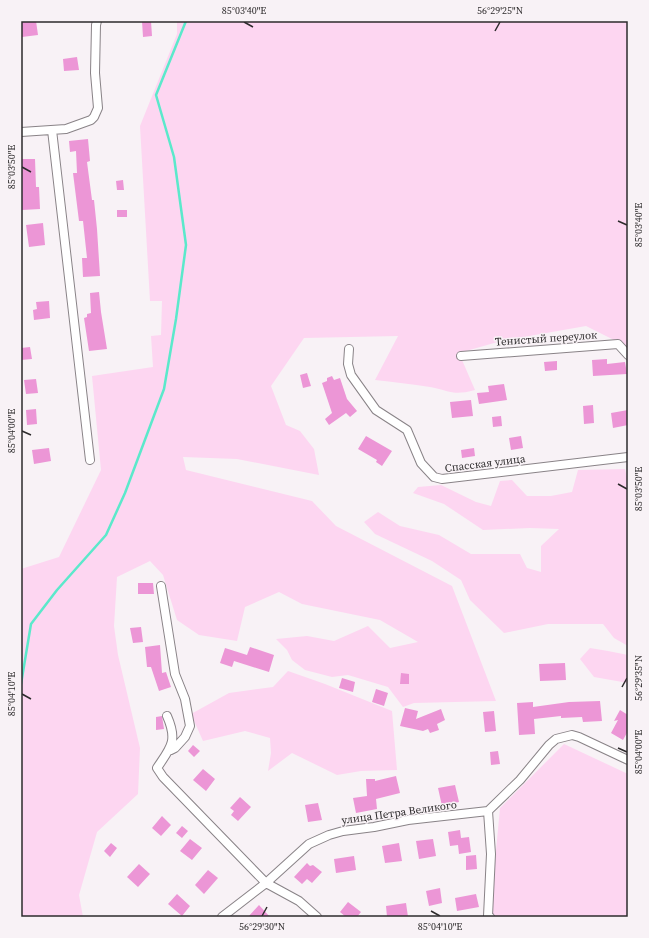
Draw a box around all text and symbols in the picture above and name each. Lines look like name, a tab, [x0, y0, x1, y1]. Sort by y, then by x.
text: 85°03'40"E	[222, 4, 266, 17]
text: 56°29'25"N	[477, 4, 523, 17]
text: 85°03'50"E	[5, 145, 18, 189]
text: 85°03'40"E	[632, 203, 645, 247]
street label: Тенистый переулок	[495, 327, 598, 350]
text: 85°04'00"E	[5, 409, 18, 453]
street label: Спасская улица	[444, 451, 527, 476]
text: 85°03'50"E	[632, 467, 645, 511]
text: 56°29'35"N	[632, 655, 645, 701]
text: 85°04'10"E	[5, 672, 18, 716]
text: 85°04'00"E	[632, 730, 645, 774]
street label: улица Петра Великого	[340, 797, 458, 828]
text: 56°29'30"N	[239, 920, 285, 933]
text: 85°04'10"E	[418, 920, 462, 933]

